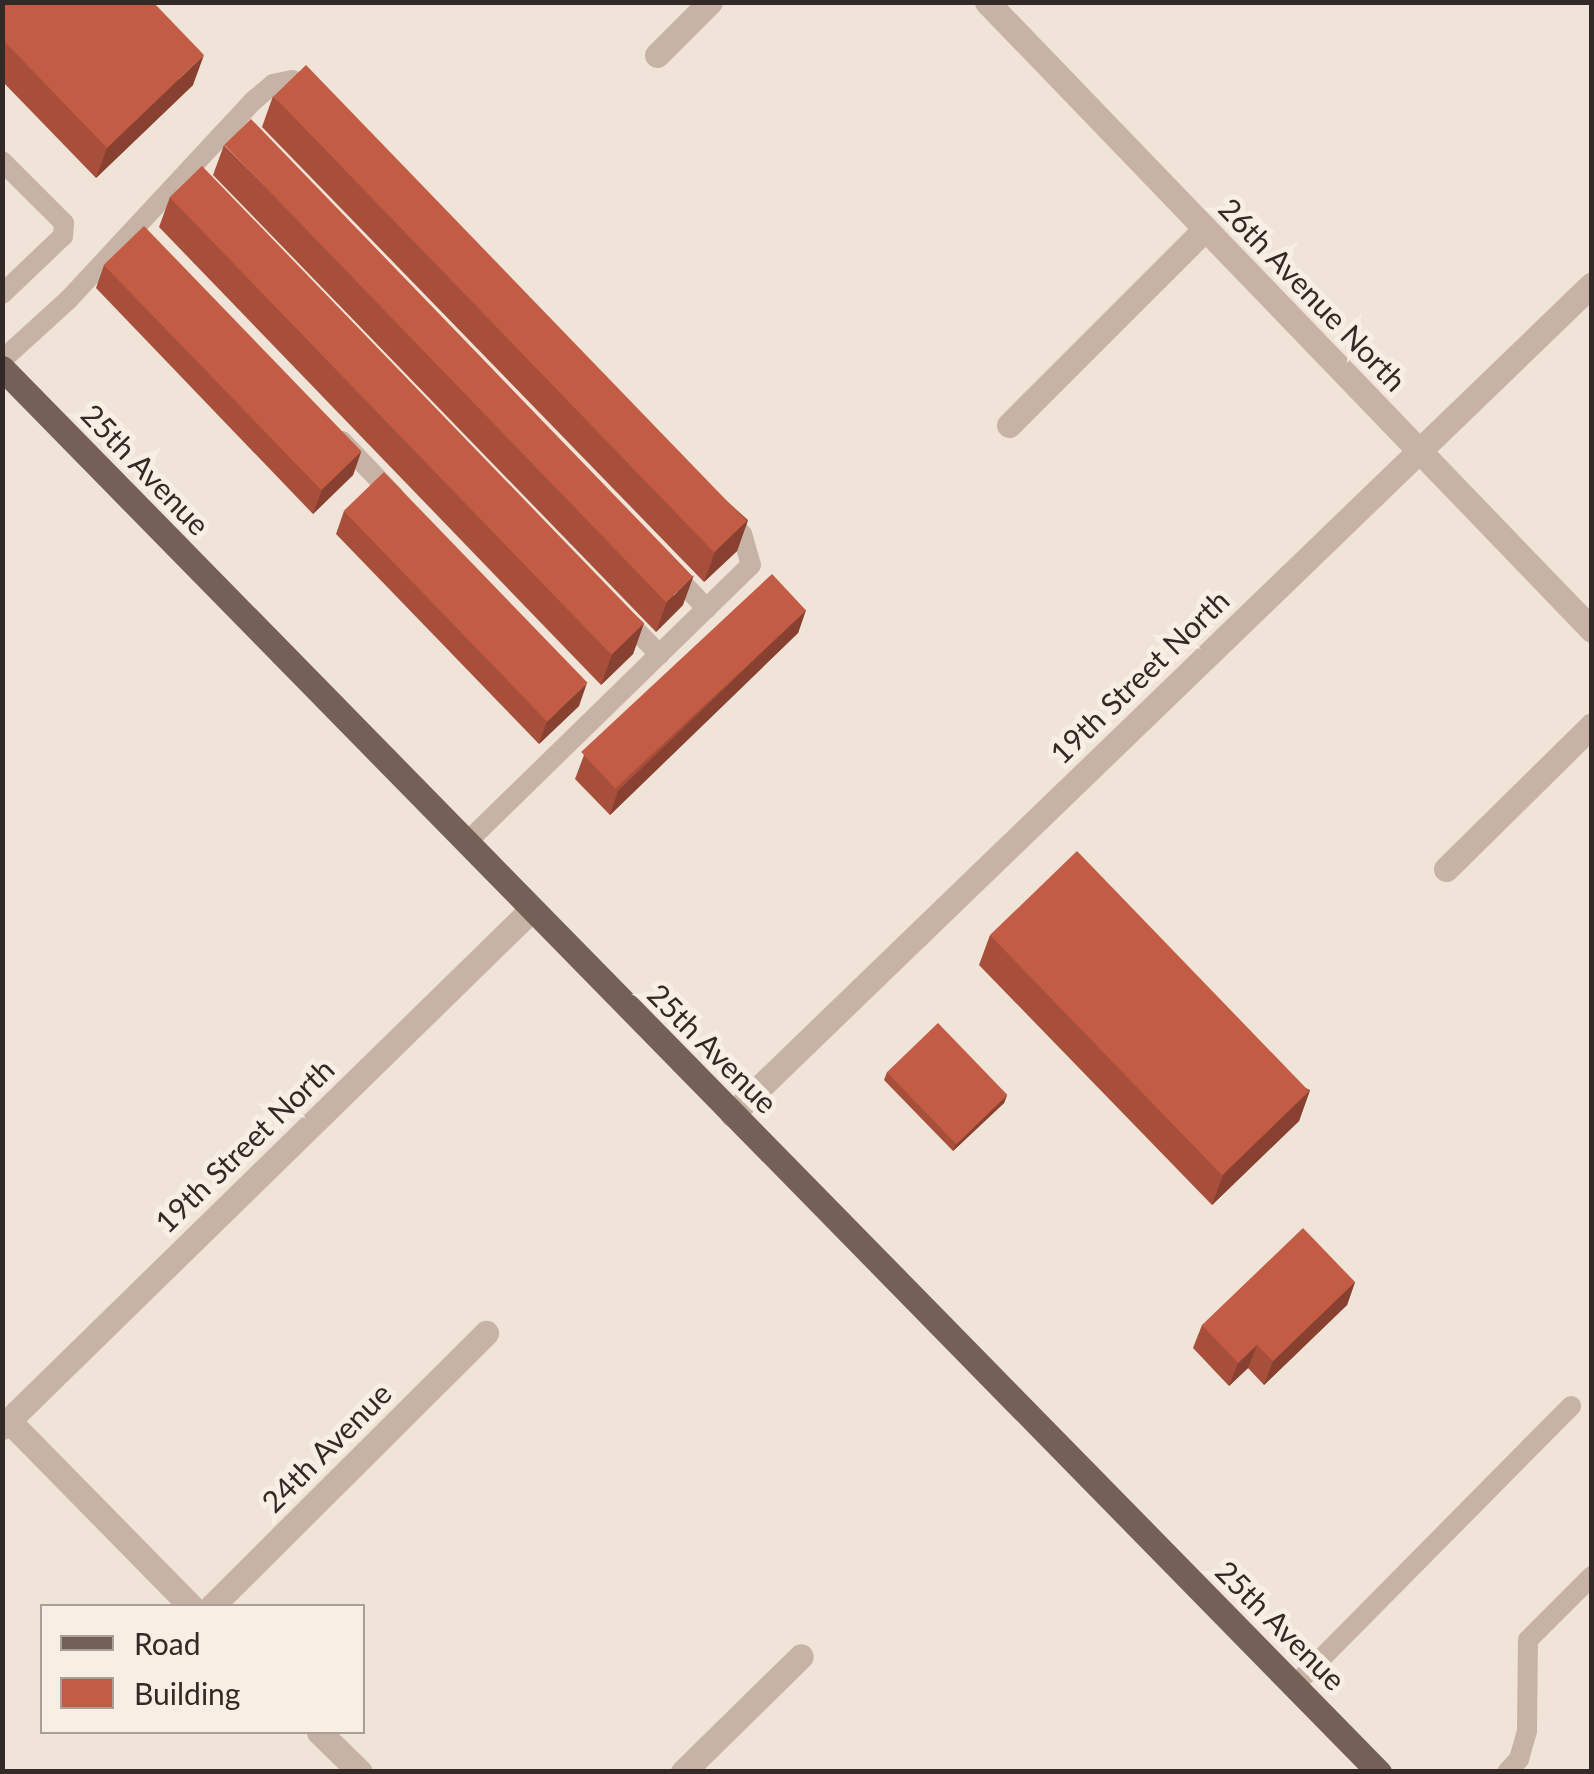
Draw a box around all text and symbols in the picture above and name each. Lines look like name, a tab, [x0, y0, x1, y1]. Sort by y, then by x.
street label: 26th Avenue North	[1212, 190, 1414, 398]
street label: 25th Avenue	[74, 396, 218, 542]
street label: 19th Street North	[1042, 582, 1236, 770]
street label: 25th Avenue	[640, 975, 786, 1121]
street label: 19th Street North	[147, 1051, 341, 1239]
street label: 24th Avenue	[253, 1374, 399, 1520]
street label: 25th Avenue	[1208, 1552, 1354, 1698]
legend	[40, 1604, 365, 1734]
text: Road	[134, 1625, 201, 1661]
text: Building	[134, 1675, 240, 1711]

